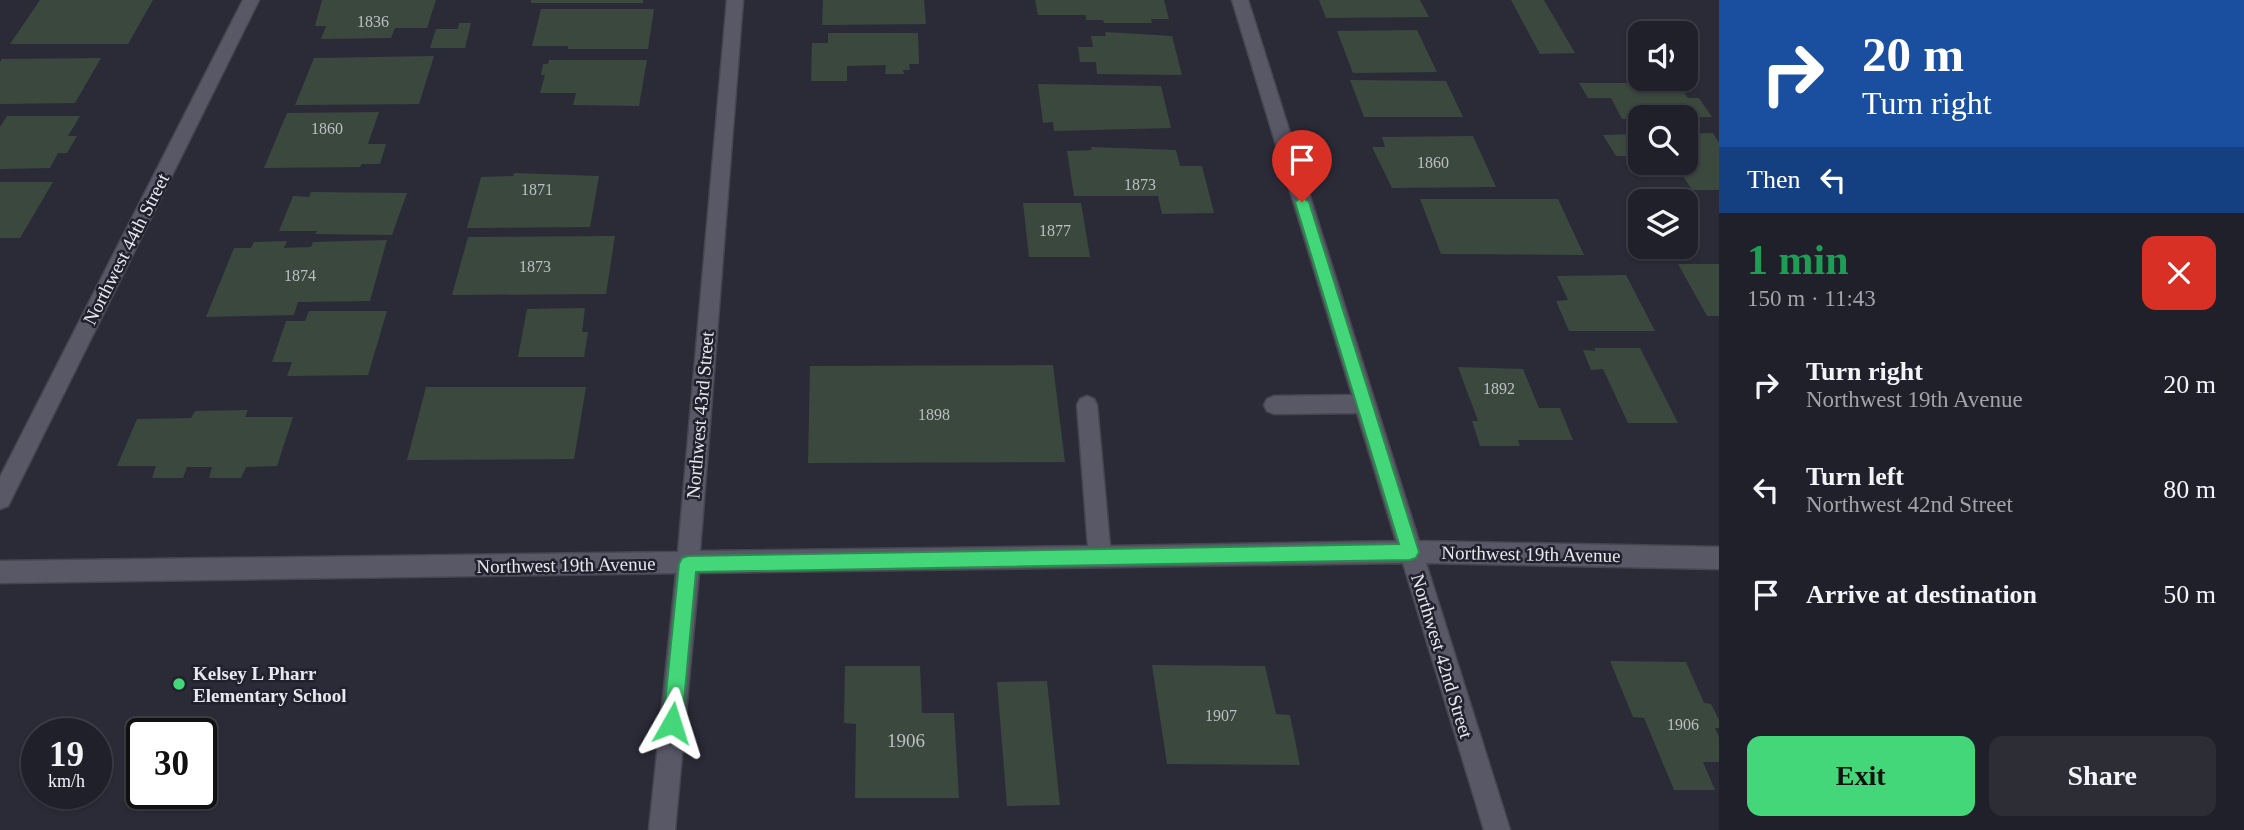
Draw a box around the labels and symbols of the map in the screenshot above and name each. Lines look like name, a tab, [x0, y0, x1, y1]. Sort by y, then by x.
house number: 1836	[357, 13, 389, 30]
house number: 1860	[311, 120, 343, 137]
pin	[1272, 130, 1332, 202]
house number: 1860	[1417, 154, 1449, 171]
street label: Northwest 44th Street	[79, 169, 174, 328]
house number: 1873	[1124, 176, 1156, 193]
house number: 1871	[521, 181, 553, 198]
house number: 1877	[1039, 222, 1071, 239]
house number: 1873	[519, 258, 551, 275]
house number: 1874	[284, 267, 316, 284]
street label: Northwest 43rd Street	[682, 330, 718, 500]
house number: 1892	[1483, 380, 1515, 397]
house number: 1898	[918, 406, 950, 423]
street label: Northwest 19th Avenue	[1441, 542, 1621, 566]
street label: Northwest 19th Avenue	[476, 553, 656, 577]
street label: Northwest 42nd Street	[1407, 571, 1477, 742]
place label: Kelsey L Pharr Elementary School	[193, 663, 347, 706]
marker: Kelsey L Pharr Elementary School	[171, 676, 187, 692]
position arrow	[635, 686, 709, 760]
house number: 1907	[1205, 707, 1237, 724]
house number: 1906	[1667, 716, 1699, 733]
speed limit sign: 30	[126, 718, 217, 809]
house number: 1906	[887, 730, 925, 751]

